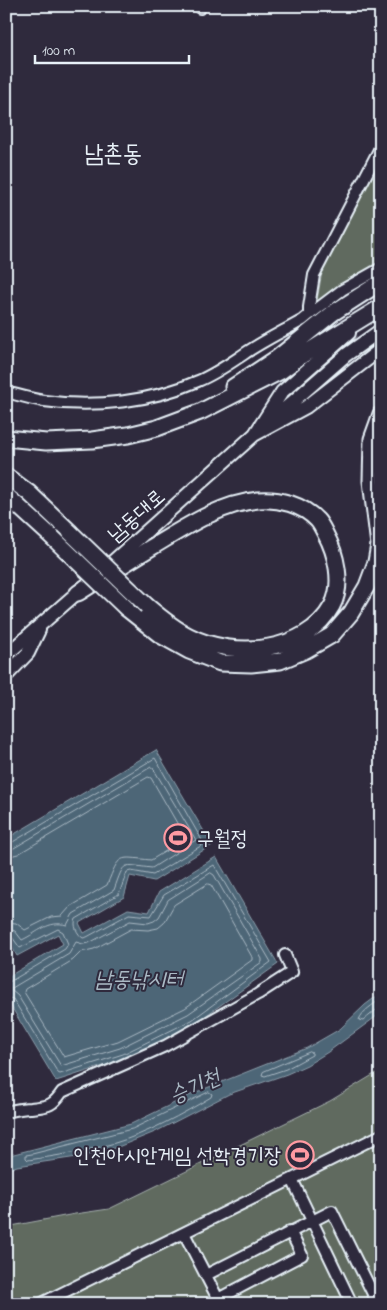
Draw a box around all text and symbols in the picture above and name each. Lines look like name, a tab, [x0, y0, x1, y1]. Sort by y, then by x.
scale bar	[35, 32, 189, 64]
text: 100 m	[42, 40, 75, 62]
district label: 남촌동	[84, 138, 142, 173]
street label: 남동대로	[102, 483, 173, 550]
sports icon: 구월정	[163, 823, 193, 853]
place label: 구월정	[197, 825, 248, 855]
water label: 남동낚시터	[95, 965, 186, 997]
water label: 승기천	[164, 1061, 228, 1113]
sports icon: 인천아시안게임 선학경기장	[285, 1140, 315, 1170]
place label: 인천아시안게임 선학경기장	[73, 1142, 281, 1172]

